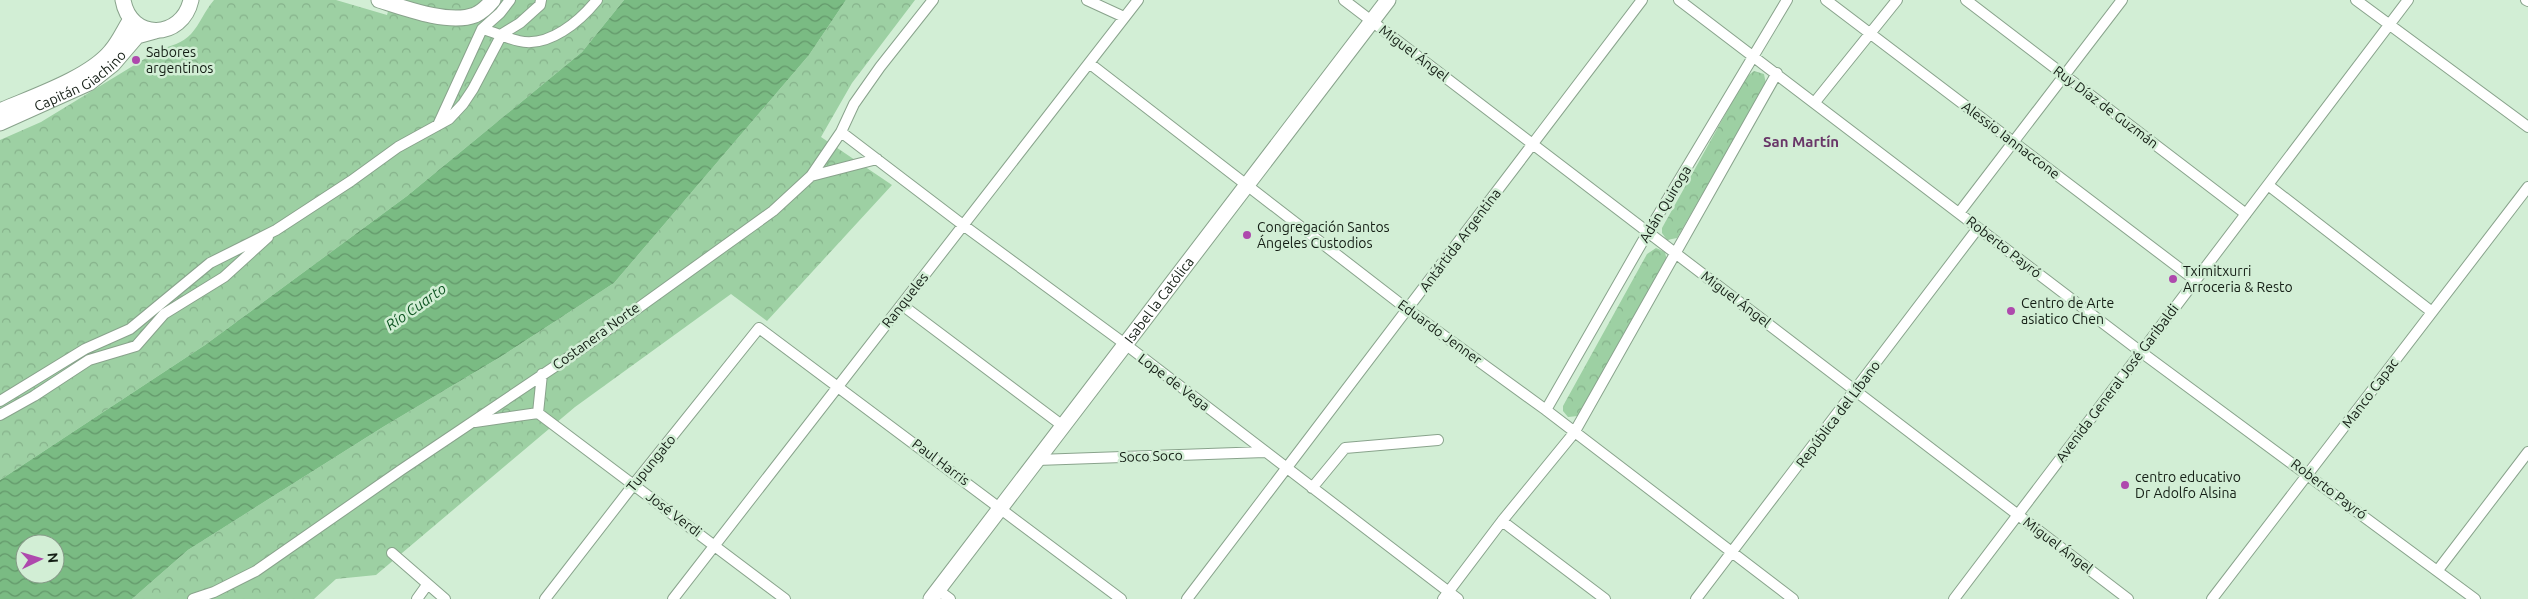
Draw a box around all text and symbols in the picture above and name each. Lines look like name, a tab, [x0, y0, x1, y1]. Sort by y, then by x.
street label: Miguel Ángel	[1376, 21, 1453, 84]
place label: Sabores argentinos	[146, 44, 213, 76]
street label: Capitán Giachino	[32, 47, 129, 115]
marker: Sabores argentinos	[130, 54, 142, 66]
street label: Ruy Díaz de Guzmán	[2051, 62, 2161, 152]
street label: Alessio Iannaccone	[1959, 98, 2063, 182]
district label: San Martín	[1763, 133, 1839, 150]
street label: Adán Quiroga	[1636, 163, 1694, 245]
street label: Antártida Argentina	[1416, 185, 1504, 295]
street label: Roberto Payró	[1963, 213, 2045, 281]
place label: Congregación Santos Ángeles Custodios	[1257, 219, 1390, 251]
marker: Congregación Santos Ángeles Custodios	[1241, 229, 1253, 241]
street label: Isabel la Católica	[1121, 254, 1197, 346]
place label: Tximitxurri Arroceria & Resto	[2183, 263, 2293, 295]
street label: Miguel Ángel	[1698, 267, 1775, 330]
street label: Ranqueles	[879, 269, 931, 331]
marker: Tximitxurri Arroceria & Resto	[2167, 273, 2179, 285]
water label: Río Cuarto	[382, 280, 449, 334]
place label: Centro de Arte asiatico Chen	[2021, 295, 2114, 327]
street label: Eduardo Jenner	[1395, 296, 1486, 368]
street label: Costanera Norte	[549, 299, 643, 373]
street label: Avenida General José Garibaldi	[2052, 301, 2182, 465]
marker: Centro de Arte asiatico Chen	[2005, 305, 2017, 317]
street label: Lope de Vega	[1135, 350, 1213, 414]
street label: Manco Capac	[2339, 355, 2402, 431]
street label: República del Líbano	[1793, 357, 1883, 471]
street label: Tupungato	[623, 431, 679, 495]
street label: Paul Harris	[909, 435, 973, 489]
street label: Soco Soco	[1119, 447, 1183, 465]
street label: Roberto Payró	[2288, 455, 2370, 523]
place label: centro educativo Dr Adolfo Alsina	[2135, 469, 2241, 501]
marker: centro educativo Dr Adolfo Alsina	[2119, 479, 2131, 491]
street label: José Verdi	[643, 488, 705, 540]
street label: Miguel Ángel	[2020, 513, 2097, 576]
north arrow	[15, 534, 65, 584]
text: N	[45, 552, 61, 564]

